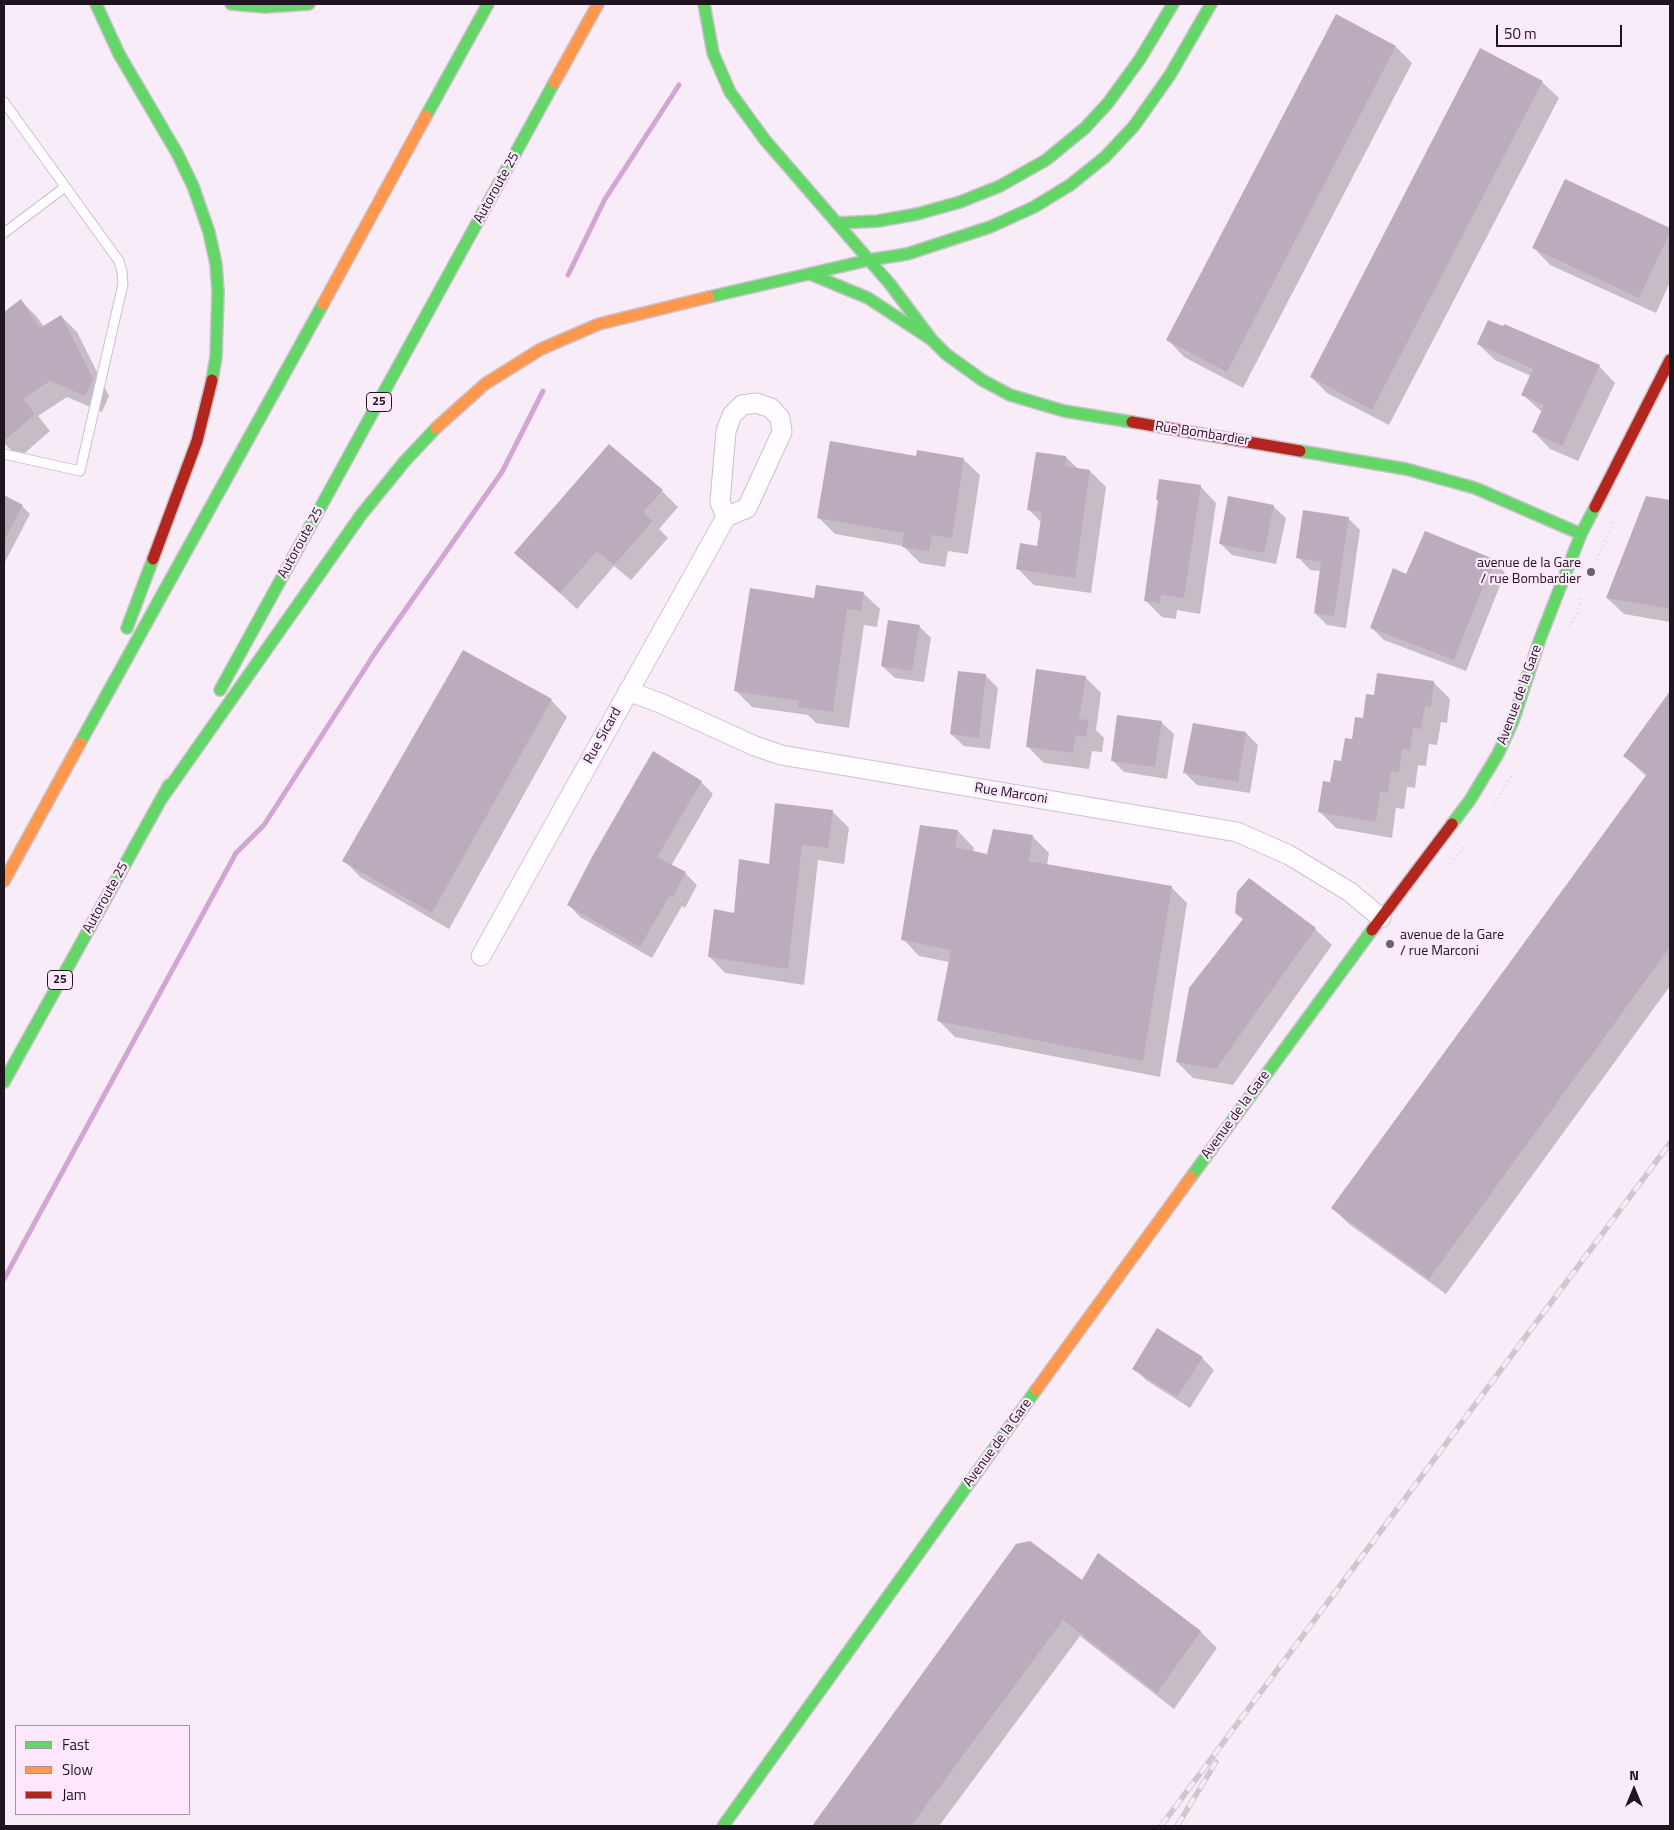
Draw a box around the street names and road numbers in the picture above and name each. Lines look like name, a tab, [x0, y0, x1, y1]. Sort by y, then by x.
street label: Autoroute 25	[471, 150, 523, 226]
road number: 25	[366, 392, 392, 412]
street label: Rue Bombardier	[1154, 418, 1250, 450]
street label: Autoroute 25	[275, 505, 327, 581]
street label: Avenue de la Gare	[1494, 643, 1546, 747]
street label: Rue Sicard	[581, 705, 625, 767]
street label: Rue Marconi	[973, 780, 1049, 808]
street label: Autoroute 25	[80, 860, 132, 936]
road number: 25	[48, 970, 72, 990]
street label: Avenue de la Gare	[1198, 1068, 1274, 1162]
street label: Avenue de la Gare	[960, 1396, 1036, 1490]

